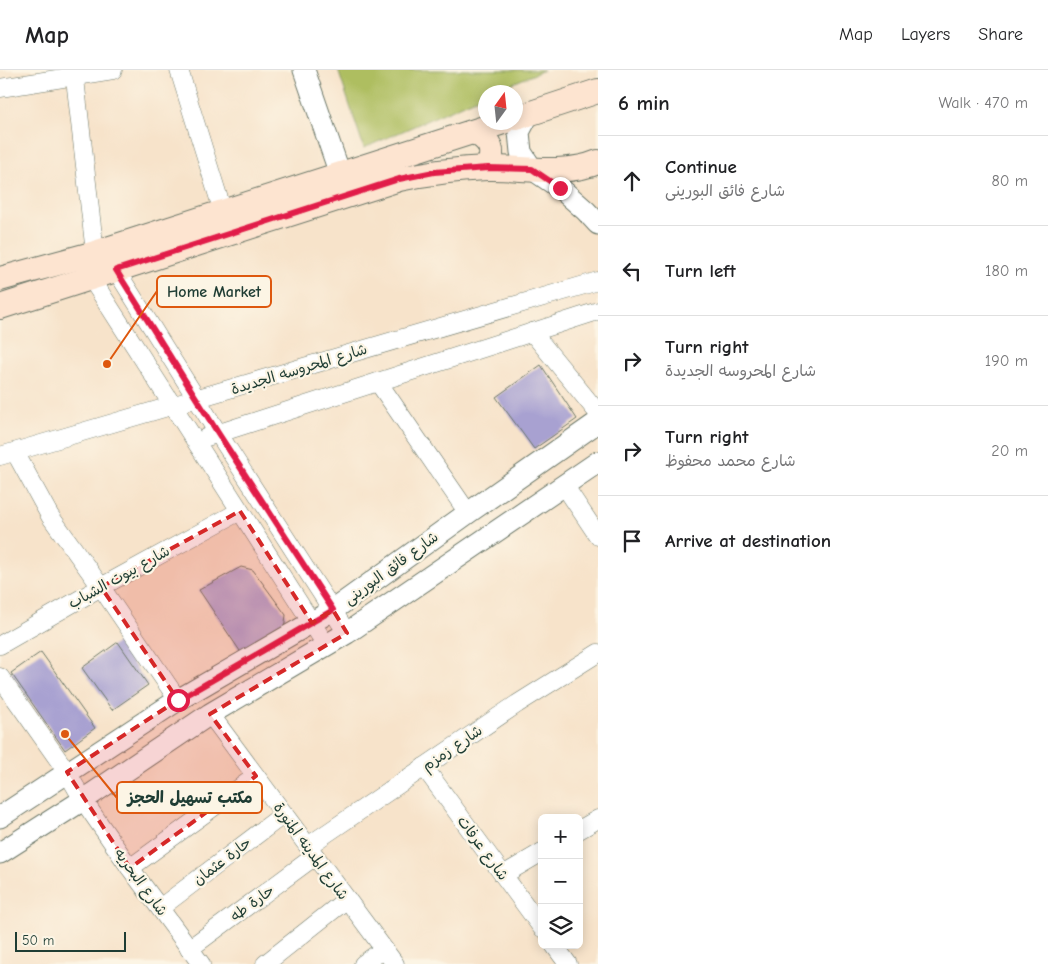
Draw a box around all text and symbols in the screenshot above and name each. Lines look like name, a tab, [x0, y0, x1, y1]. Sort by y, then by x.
text: Map	[25, 21, 69, 49]
text: Map	[839, 24, 873, 45]
text: Layers	[901, 24, 950, 45]
text: Share	[978, 24, 1023, 45]
north arrow	[478, 85, 523, 130]
text: 6 min	[618, 91, 670, 115]
text: Walk · 470 m	[939, 94, 1028, 112]
text: Continue	[665, 156, 737, 178]
icon: ahead	[618, 167, 646, 195]
text: 80 m	[991, 172, 1028, 190]
route end	[549, 177, 572, 200]
text: شارع فائق البورينى	[665, 182, 785, 200]
icon: left	[618, 257, 646, 285]
text: Turn left	[665, 260, 736, 282]
text: 180 m	[985, 262, 1028, 280]
callout: Home Market	[157, 276, 271, 307]
text: Home Market	[167, 283, 262, 301]
text: Turn right	[665, 336, 749, 358]
street label: شارع المحروسه الجديدة	[229, 340, 370, 399]
icon: right	[618, 347, 646, 375]
text: 190 m	[985, 352, 1028, 370]
text: شارع المحروسه الجديدة	[665, 362, 816, 380]
text: Turn right	[665, 426, 749, 448]
icon: right	[618, 437, 646, 465]
text: 20 m	[991, 442, 1028, 460]
text: شارع محمد محفوظ	[665, 452, 796, 470]
icon: arrive	[618, 527, 646, 555]
street label: شارع فائق البورينى	[340, 528, 442, 609]
text: Arrive at destination	[665, 530, 831, 552]
street label: شارع بيوت الشباب	[65, 542, 173, 613]
route start	[167, 689, 190, 712]
street label: شارع زمزم	[418, 721, 487, 776]
callout: مكتب تسهيل الحجز	[117, 782, 262, 813]
text: مكتب تسهيل الحجز	[125, 789, 253, 807]
street label: شارع المدينه المنورة	[269, 799, 352, 904]
street label: شارع عرفات	[453, 812, 512, 884]
map controls	[538, 814, 583, 949]
button: +	[538, 814, 583, 859]
street label: حارة عثمان	[189, 833, 255, 889]
street label: شارع البحريه	[110, 845, 171, 920]
button: −	[538, 859, 583, 904]
street label: حارة طه	[226, 881, 278, 925]
button: layers	[538, 904, 583, 949]
scale bar	[15, 929, 126, 952]
text: 50 m	[22, 932, 54, 949]

